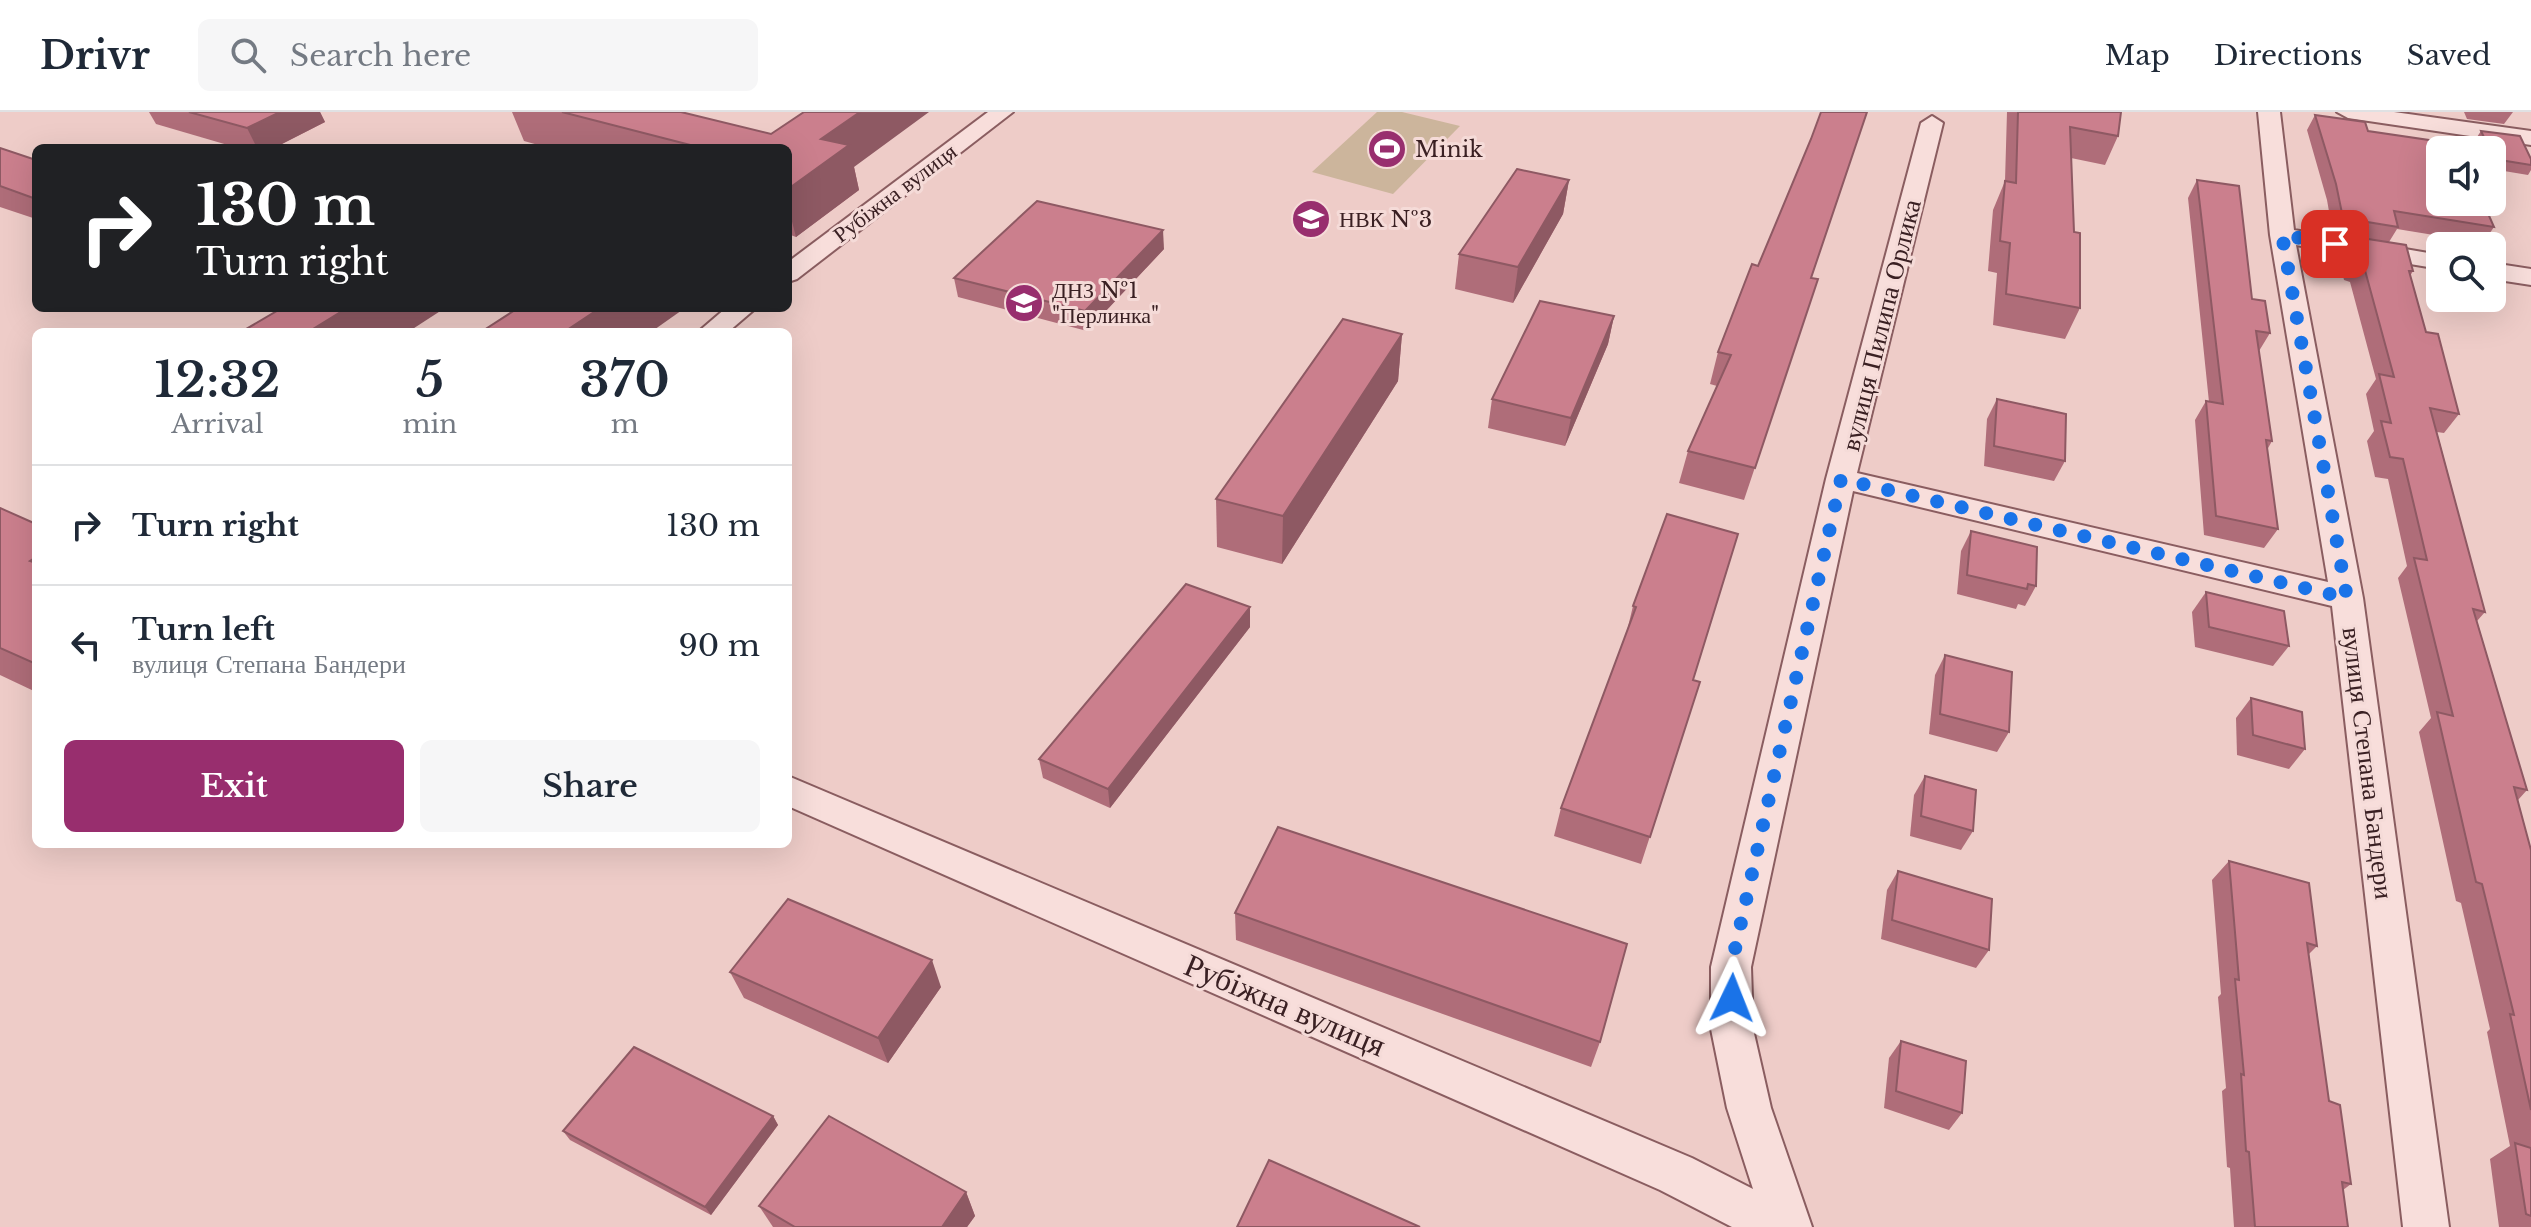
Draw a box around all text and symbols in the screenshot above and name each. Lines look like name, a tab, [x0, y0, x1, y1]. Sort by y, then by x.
search box	[198, 19, 758, 91]
text: Drivr	[40, 32, 150, 79]
icon: search	[226, 33, 270, 77]
text: Search here	[290, 37, 471, 74]
text: Map	[2105, 38, 2170, 73]
text: Directions	[2214, 38, 2363, 73]
text: Saved	[2407, 38, 2491, 73]
sports icon: Minik	[1366, 128, 1408, 170]
place label: Minik	[1415, 136, 1483, 163]
map controls	[2426, 136, 2506, 312]
button: sound	[2426, 136, 2506, 216]
street label: Рубіжна вулиця	[828, 138, 962, 248]
text: 130 m	[196, 171, 375, 240]
icon: right	[64, 176, 168, 280]
street label: вулиця Пилипа Орлика	[1834, 195, 1928, 454]
school or university icon: НВК №3	[1290, 198, 1332, 240]
place label: НВК №3	[1339, 206, 1432, 233]
pin	[2301, 210, 2369, 278]
icon: arrive	[2313, 222, 2357, 266]
button: search	[2426, 232, 2506, 312]
text: Turn right	[196, 240, 389, 285]
place label: ДНЗ №1 "Перлинка"	[1052, 277, 1159, 329]
school or university icon: ДНЗ №1 "Перлинка"	[1003, 282, 1045, 324]
text: 12:32	[154, 350, 281, 410]
text: 5	[416, 350, 444, 410]
text: 370	[579, 350, 670, 410]
text: Arrival	[171, 408, 263, 440]
text: min	[403, 408, 457, 440]
text: m	[611, 408, 639, 440]
icon: right	[64, 503, 108, 547]
text: Turn right	[132, 507, 299, 544]
text: 130 m	[666, 507, 760, 544]
text: Turn left	[132, 611, 275, 648]
icon: left	[64, 623, 108, 667]
street label: вулиця Степана Бандери	[2335, 625, 2401, 901]
text: 90 m	[678, 627, 760, 664]
text: вулиця Степана Бандери	[132, 648, 406, 680]
button: Exit	[64, 740, 404, 832]
button: Share	[420, 740, 760, 832]
street label: Рубіжна вулиця	[1178, 945, 1392, 1065]
position arrow	[1690, 956, 1774, 1040]

